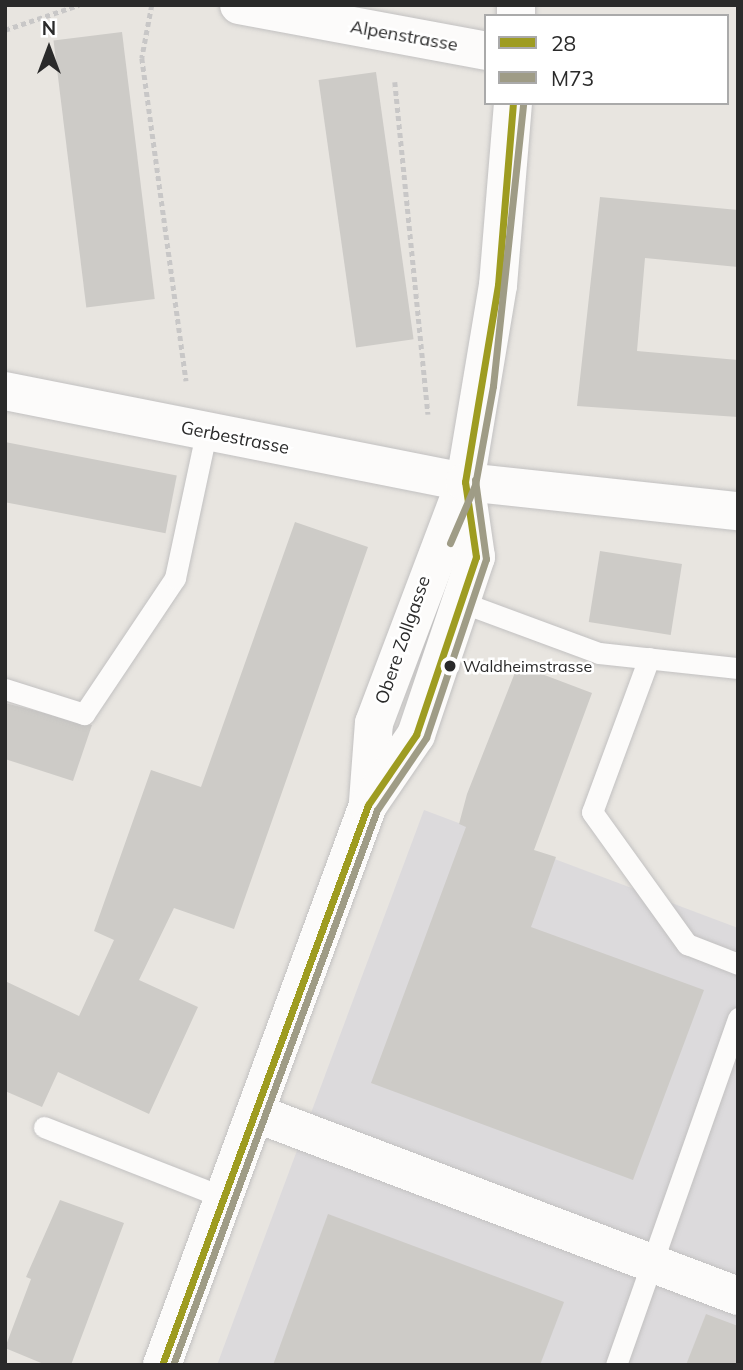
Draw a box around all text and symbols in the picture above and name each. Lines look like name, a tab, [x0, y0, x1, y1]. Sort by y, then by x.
north arrow	[14, 14, 84, 84]
legend	[484, 14, 729, 105]
text: N	[42, 16, 56, 40]
street label: Alpenstrasse	[349, 16, 459, 56]
text: 28	[551, 30, 576, 56]
text: M73	[551, 65, 594, 91]
street label: Gerbestrasse	[179, 417, 291, 459]
street label: Obere Zollgasse	[371, 573, 435, 707]
place label: Waldheimstrasse	[463, 656, 592, 676]
marker: Waldheimstrasse	[443, 659, 457, 673]

